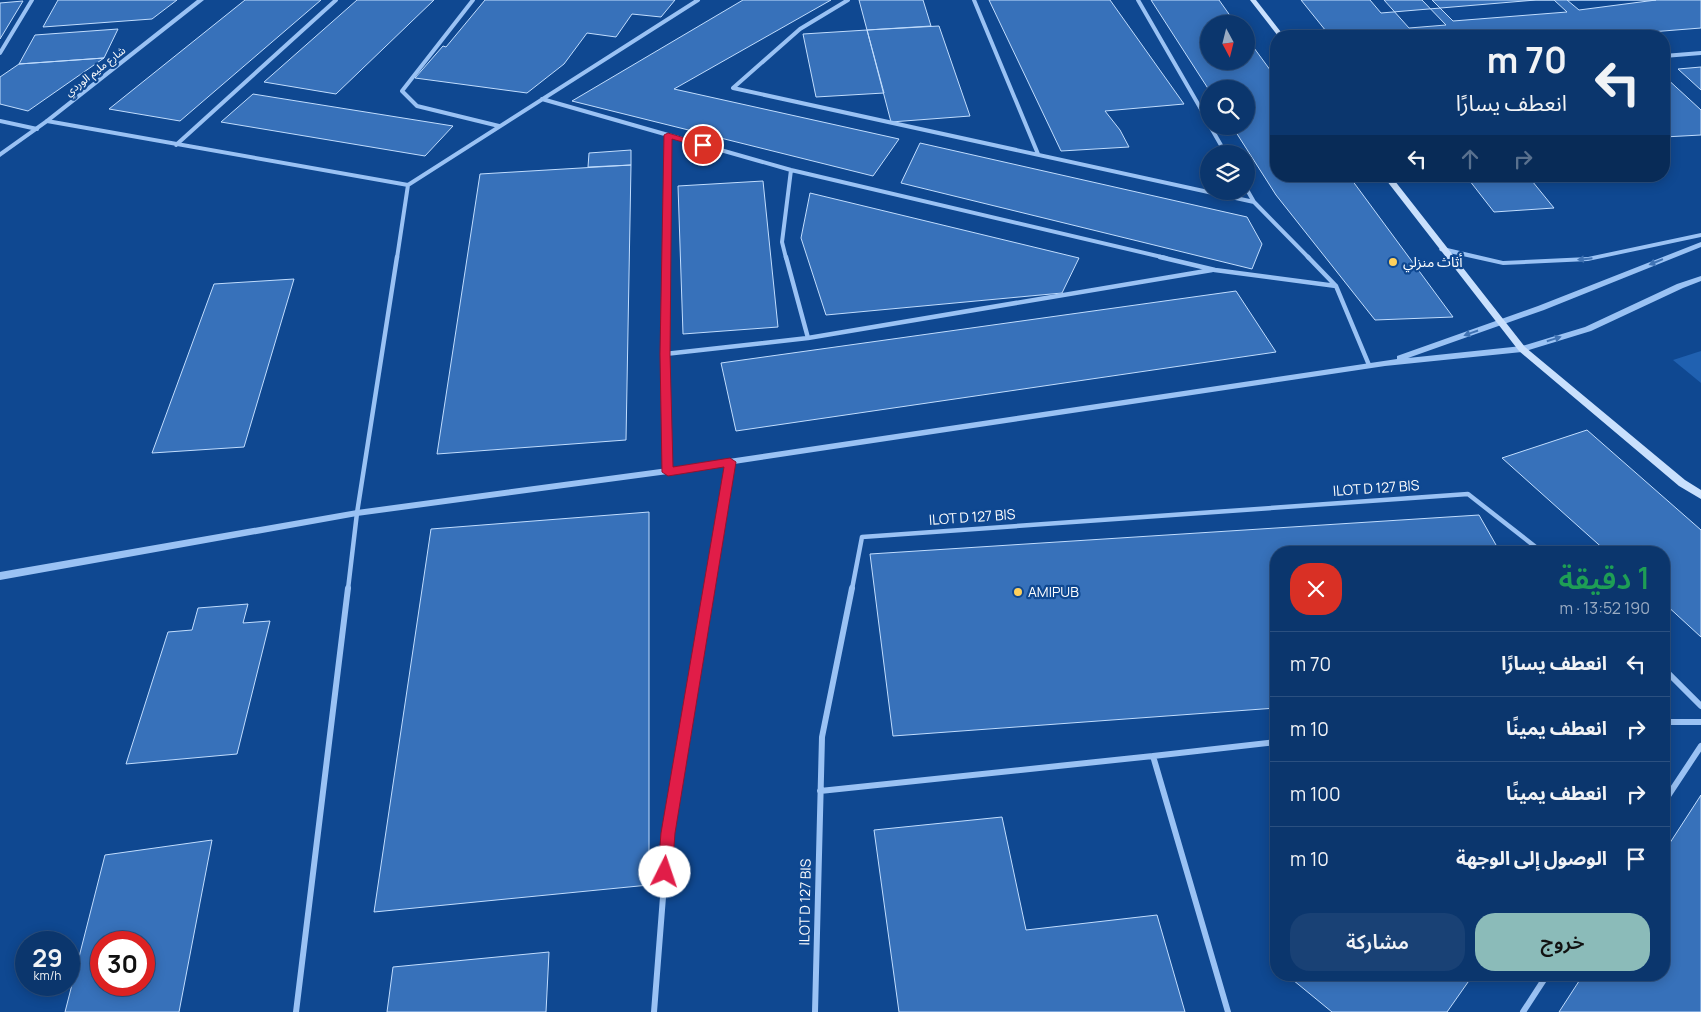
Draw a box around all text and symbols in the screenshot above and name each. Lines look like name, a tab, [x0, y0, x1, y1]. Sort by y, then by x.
north arrow	[1200, 15, 1255, 70]
map controls	[1200, 15, 1255, 200]
text: 70 m	[1487, 36, 1567, 84]
street label: شارع مليم الوردي	[61, 42, 130, 101]
icon: left	[1585, 50, 1650, 115]
button: search	[1200, 80, 1255, 135]
text: انعطف يسارًا	[1456, 88, 1567, 118]
pin	[682, 124, 724, 166]
icon: arrive	[689, 131, 717, 159]
button: layers	[1200, 145, 1255, 200]
icon: left	[1403, 145, 1431, 173]
icon: ahead	[1456, 145, 1484, 173]
icon: right	[1509, 145, 1537, 173]
place label: أثاث منزلي	[1403, 252, 1463, 273]
one-way arrow	[1576, 255, 1592, 263]
marker: أثاث منزلي	[1387, 256, 1399, 268]
one-way arrow	[1648, 258, 1663, 266]
one-way arrow	[1464, 330, 1479, 337]
one-way arrow	[1547, 335, 1562, 343]
street label: ILOT D 127 BIS	[1332, 475, 1420, 500]
street label: ILOT D 127 BIS	[928, 504, 1016, 529]
text: 1 دقيقة	[1559, 557, 1650, 598]
button: close	[1290, 563, 1342, 615]
place label: AMIPUB	[1028, 582, 1079, 601]
marker: AMIPUB	[1012, 586, 1024, 598]
text: 190 m · 13:52	[1559, 597, 1650, 619]
text: انعطف يسارًا	[1501, 650, 1607, 676]
icon: left	[1622, 650, 1650, 678]
text: 70 m	[1290, 651, 1331, 677]
text: انعطف يمينًا	[1506, 715, 1607, 741]
icon: right	[1622, 715, 1650, 743]
text: 10 m	[1290, 716, 1329, 742]
text: انعطف يمينًا	[1506, 780, 1607, 806]
icon: right	[1622, 780, 1650, 808]
text: 100 m	[1290, 781, 1341, 807]
position arrow	[638, 845, 690, 897]
text: الوصول إلى الوجهة	[1456, 845, 1607, 871]
icon: arrive	[1622, 845, 1650, 873]
text: 10 m	[1290, 846, 1329, 872]
street label: ILOT D 127 BIS	[794, 858, 815, 945]
button: مشاركة	[1290, 913, 1465, 971]
button: خروج	[1475, 913, 1650, 971]
speed limit sign: 30	[90, 931, 155, 996]
text: 29	[32, 940, 63, 975]
text: km/h	[34, 967, 61, 984]

